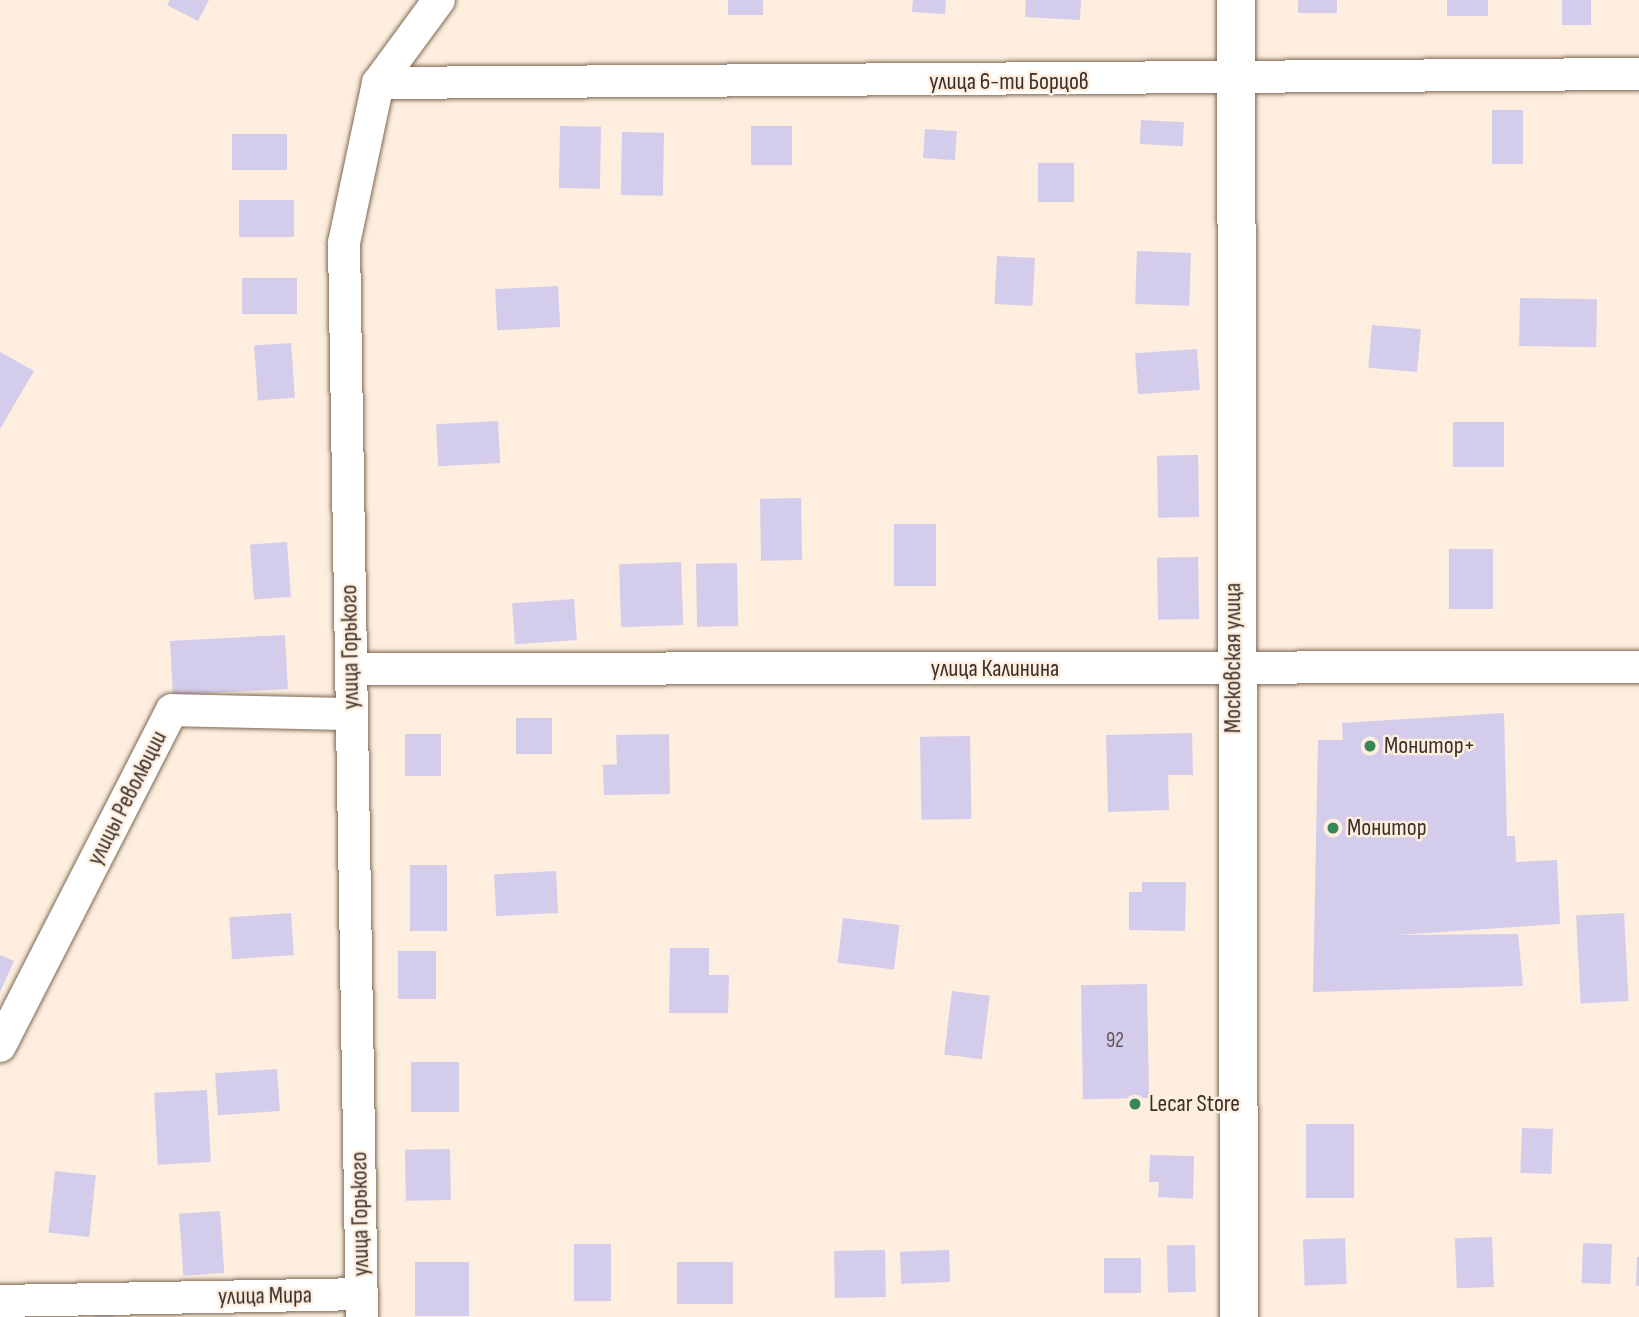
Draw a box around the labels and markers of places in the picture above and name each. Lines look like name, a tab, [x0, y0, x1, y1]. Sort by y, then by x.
place label: Монитор+	[1384, 732, 1475, 760]
marker: Монитор+	[1362, 738, 1378, 754]
place label: Монитор	[1347, 814, 1427, 842]
marker: Монитор	[1325, 820, 1341, 836]
place label: Lecar Store	[1149, 1090, 1240, 1118]
marker: Lecar Store	[1127, 1096, 1143, 1112]

